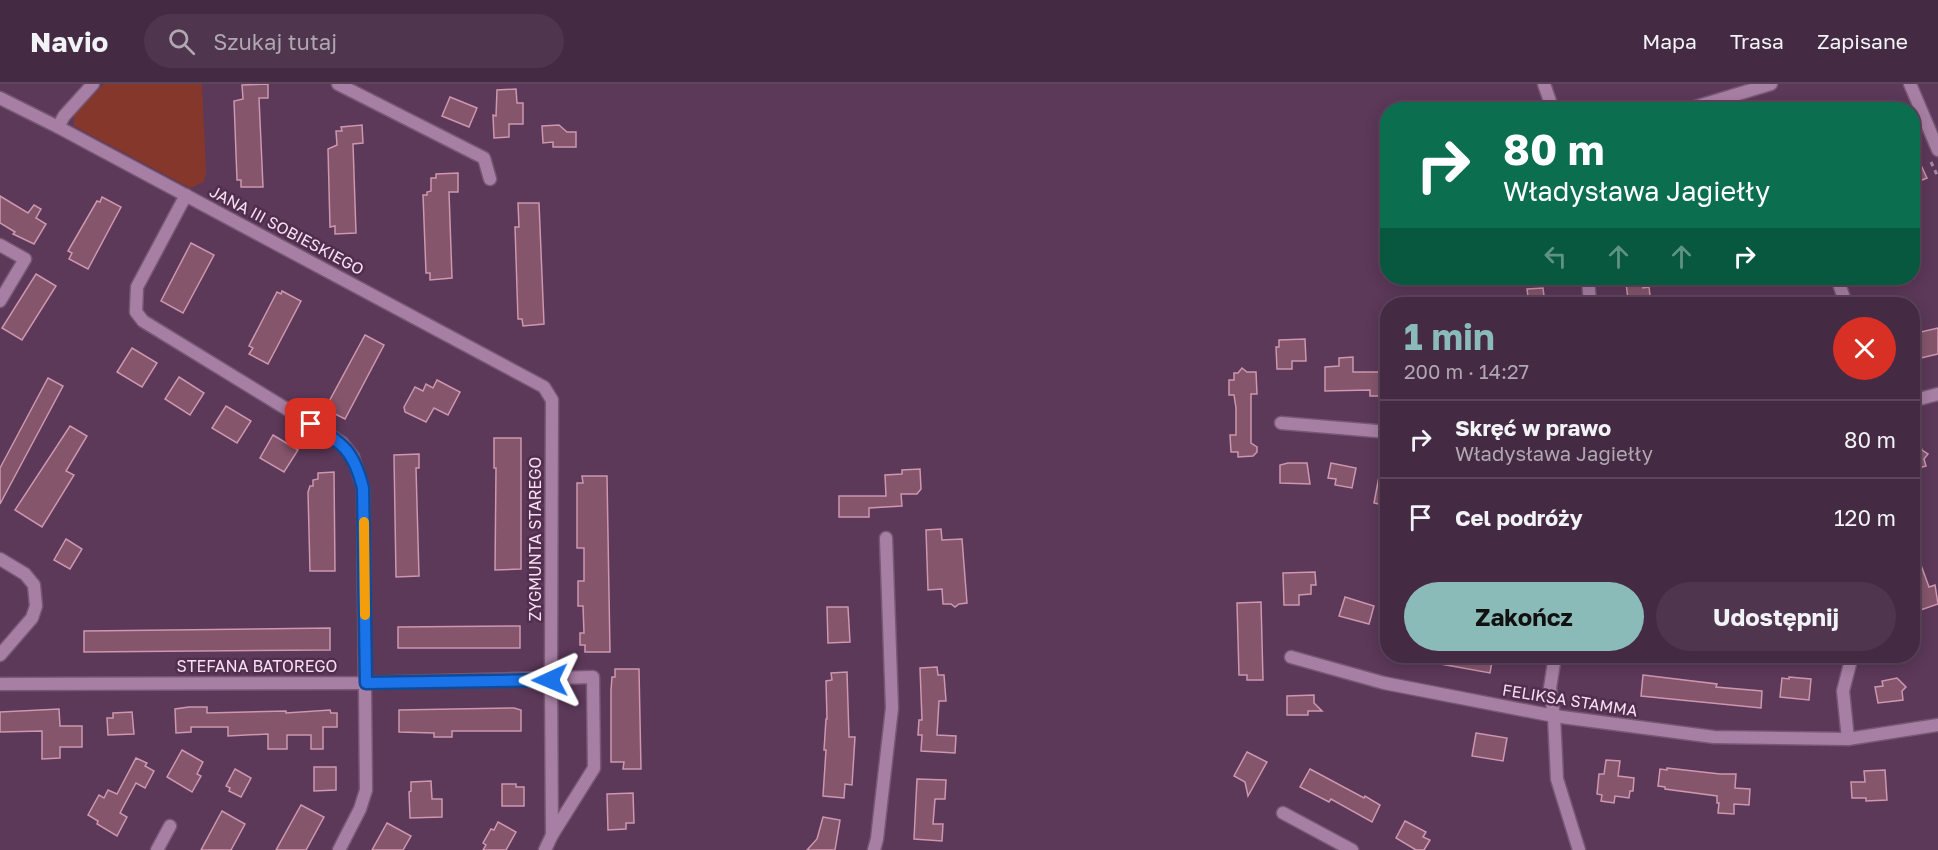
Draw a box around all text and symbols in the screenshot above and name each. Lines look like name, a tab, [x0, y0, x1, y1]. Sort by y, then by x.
search box	[144, 14, 564, 68]
text: Navio	[30, 25, 108, 58]
icon: search	[165, 25, 198, 58]
text: Szukaj tutaj	[213, 28, 337, 55]
text: Mapa	[1642, 28, 1697, 54]
text: Trasa	[1730, 28, 1784, 54]
text: Zapisane	[1817, 28, 1908, 54]
text: 80 m	[1503, 124, 1604, 174]
icon: right	[1404, 126, 1482, 204]
text: Władysława Jagiełły	[1503, 175, 1770, 207]
street label: JANA III SOBIESKIEGO	[206, 181, 368, 279]
icon: left	[1539, 240, 1572, 273]
icon: ahead	[1602, 240, 1635, 273]
icon: ahead	[1665, 240, 1698, 273]
icon: right	[1728, 240, 1761, 273]
text: 1 min	[1404, 315, 1495, 358]
button: close	[1833, 317, 1896, 380]
text: 200 m · 14:27	[1404, 359, 1529, 383]
pin	[285, 398, 336, 449]
icon: arrive	[294, 407, 327, 440]
text: Skręć w prawo	[1455, 414, 1611, 441]
icon: right	[1404, 423, 1437, 456]
text: 80 m	[1844, 426, 1896, 453]
text: Władysława Jagiełły	[1455, 441, 1653, 465]
street label: ZYGMUNTA STAREGO	[525, 457, 545, 621]
icon: arrive	[1404, 501, 1437, 534]
text: Cel podróży	[1455, 504, 1583, 531]
text: 120 m	[1834, 504, 1896, 531]
button: Zakończ	[1404, 582, 1644, 651]
button: Udostępnij	[1656, 582, 1896, 651]
position arrow	[518, 648, 582, 712]
street label: STEFANA BATOREGO	[177, 656, 337, 676]
street label: FELIKSA STAMMA	[1501, 679, 1639, 721]

